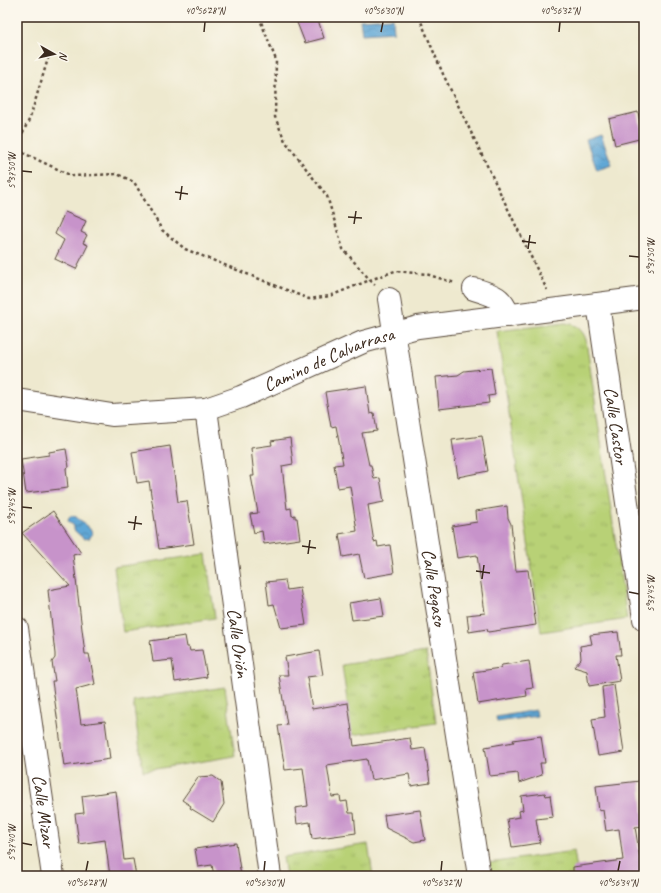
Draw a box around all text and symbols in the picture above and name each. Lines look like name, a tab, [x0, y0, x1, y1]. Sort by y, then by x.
text: 40°56'28"N	[185, 4, 227, 17]
text: 40°56'30"N	[363, 4, 405, 17]
text: 40°56'32"N	[540, 4, 582, 17]
north arrow	[34, 34, 74, 74]
text: N	[56, 51, 71, 62]
text: 5°37'50"W	[5, 151, 18, 189]
text: 5°37'50"W	[644, 237, 657, 275]
street label: Camino de Calvarrasa	[260, 322, 398, 397]
street label: Calle Castor	[598, 385, 633, 467]
text: 5°37'45"W	[5, 487, 18, 525]
street label: Calle Pegaso	[416, 547, 452, 630]
text: 5°37'45"W	[644, 574, 657, 612]
street label: Calle Orión	[221, 607, 255, 679]
street label: Calle Mizar	[26, 773, 61, 851]
text: 5°37'40"W	[5, 823, 18, 861]
text: 40°56'28"N	[66, 876, 108, 889]
text: 40°56'30"N	[244, 876, 286, 889]
text: 40°56'32"N	[421, 876, 463, 889]
text: 40°56'34"N	[598, 876, 640, 889]

